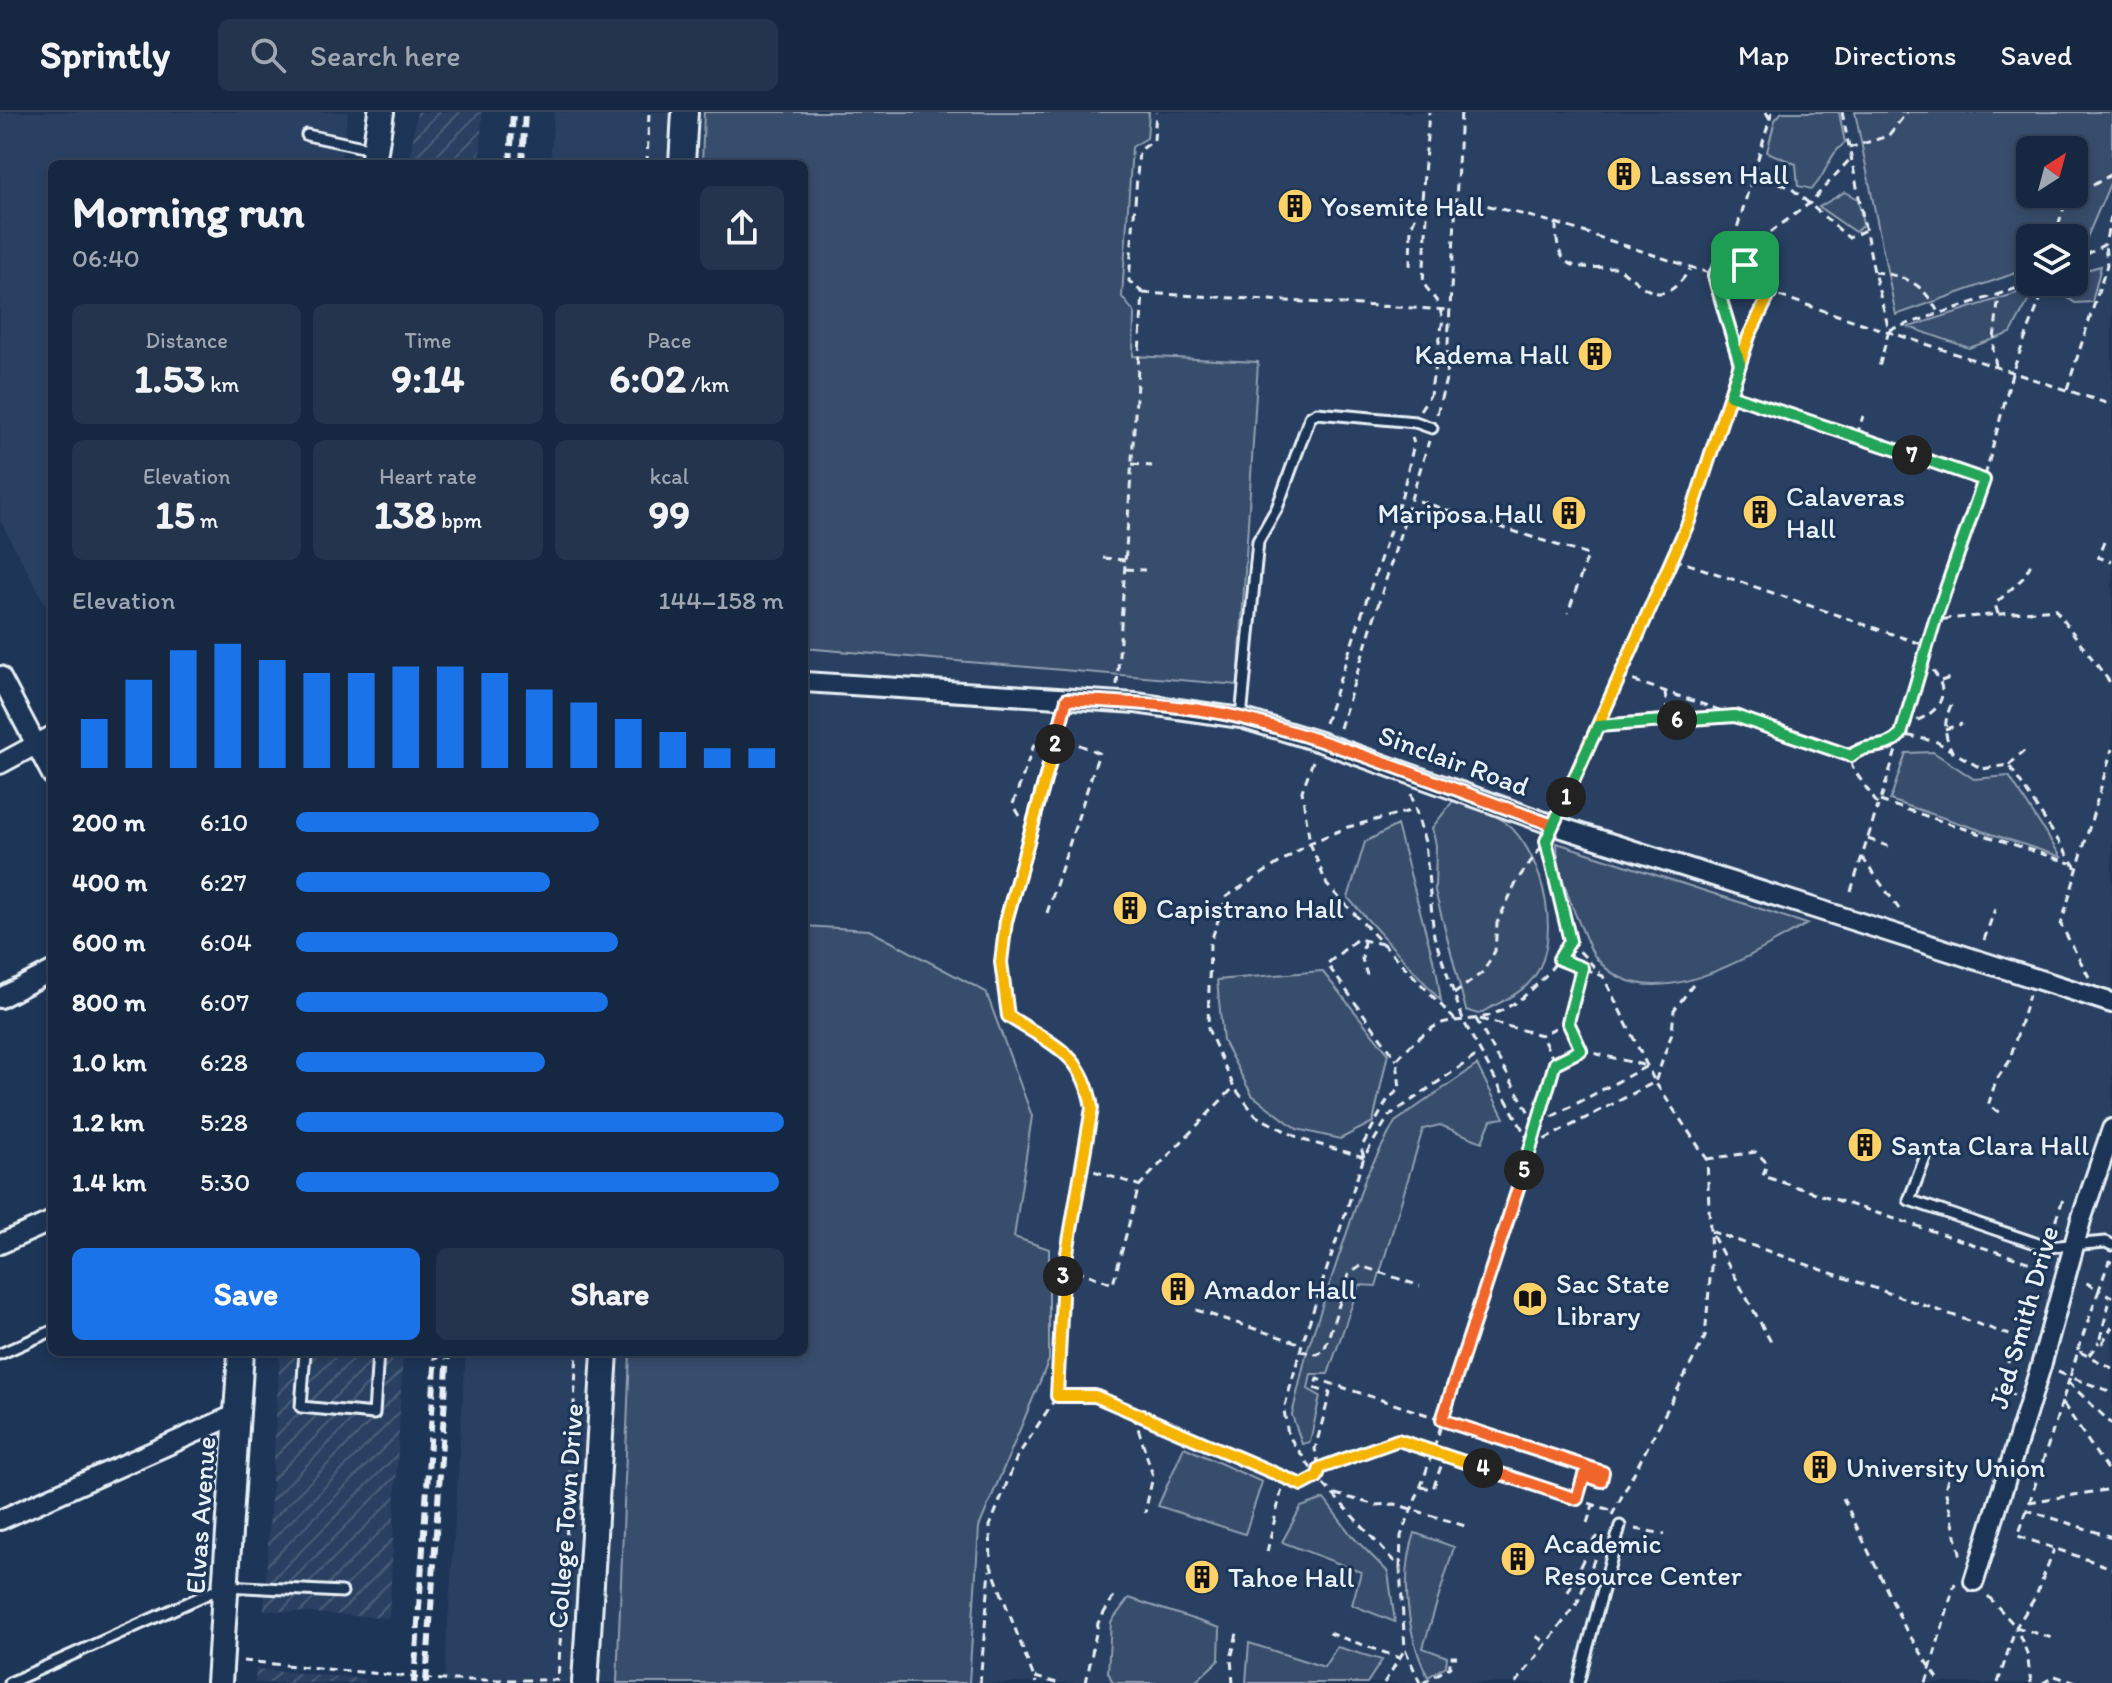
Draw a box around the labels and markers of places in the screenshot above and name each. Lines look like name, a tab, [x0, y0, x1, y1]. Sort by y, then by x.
building icon: Lassen Hall	[1605, 155, 1643, 193]
place label: Lassen Hall	[1650, 157, 1789, 191]
building icon: Yosemite Hall	[1276, 187, 1314, 225]
place label: Yosemite Hall	[1321, 189, 1484, 223]
pin	[1711, 231, 1779, 299]
building icon: Kadema Hall	[1576, 335, 1614, 373]
place label: Kadema Hall	[1415, 337, 1569, 371]
pin: 7	[1892, 435, 1932, 475]
place label: Calaveras Hall	[1786, 479, 1905, 545]
building icon: Calaveras Hall	[1741, 493, 1779, 531]
building icon: Mariposa Hall	[1550, 494, 1588, 532]
place label: Mariposa Hall	[1378, 496, 1543, 530]
pin: 6	[1657, 700, 1697, 740]
pin: 2	[1035, 724, 1075, 764]
pin: 1	[1546, 777, 1586, 817]
building icon: Capistrano Hall	[1111, 889, 1149, 927]
place label: Capistrano Hall	[1156, 891, 1344, 925]
building icon: Santa Clara Hall	[1846, 1126, 1884, 1164]
place label: Santa Clara Hall	[1891, 1128, 2089, 1162]
pin: 5	[1504, 1150, 1544, 1190]
pin: 3	[1043, 1256, 1083, 1296]
place label: Sac State Library	[1556, 1266, 1670, 1332]
building icon: Amador Hall	[1159, 1270, 1197, 1308]
place label: Amador Hall	[1204, 1272, 1357, 1306]
library icon: Sac State Library	[1511, 1280, 1549, 1318]
pin: 4	[1463, 1448, 1503, 1488]
building icon: University Union	[1801, 1448, 1839, 1486]
place label: University Union	[1846, 1450, 2045, 1484]
place label: Academic Resource Center	[1544, 1526, 1742, 1592]
building icon: Academic Resource Center	[1499, 1540, 1537, 1578]
building icon: Tahoe Hall	[1183, 1558, 1221, 1596]
place label: Tahoe Hall	[1228, 1560, 1354, 1594]

